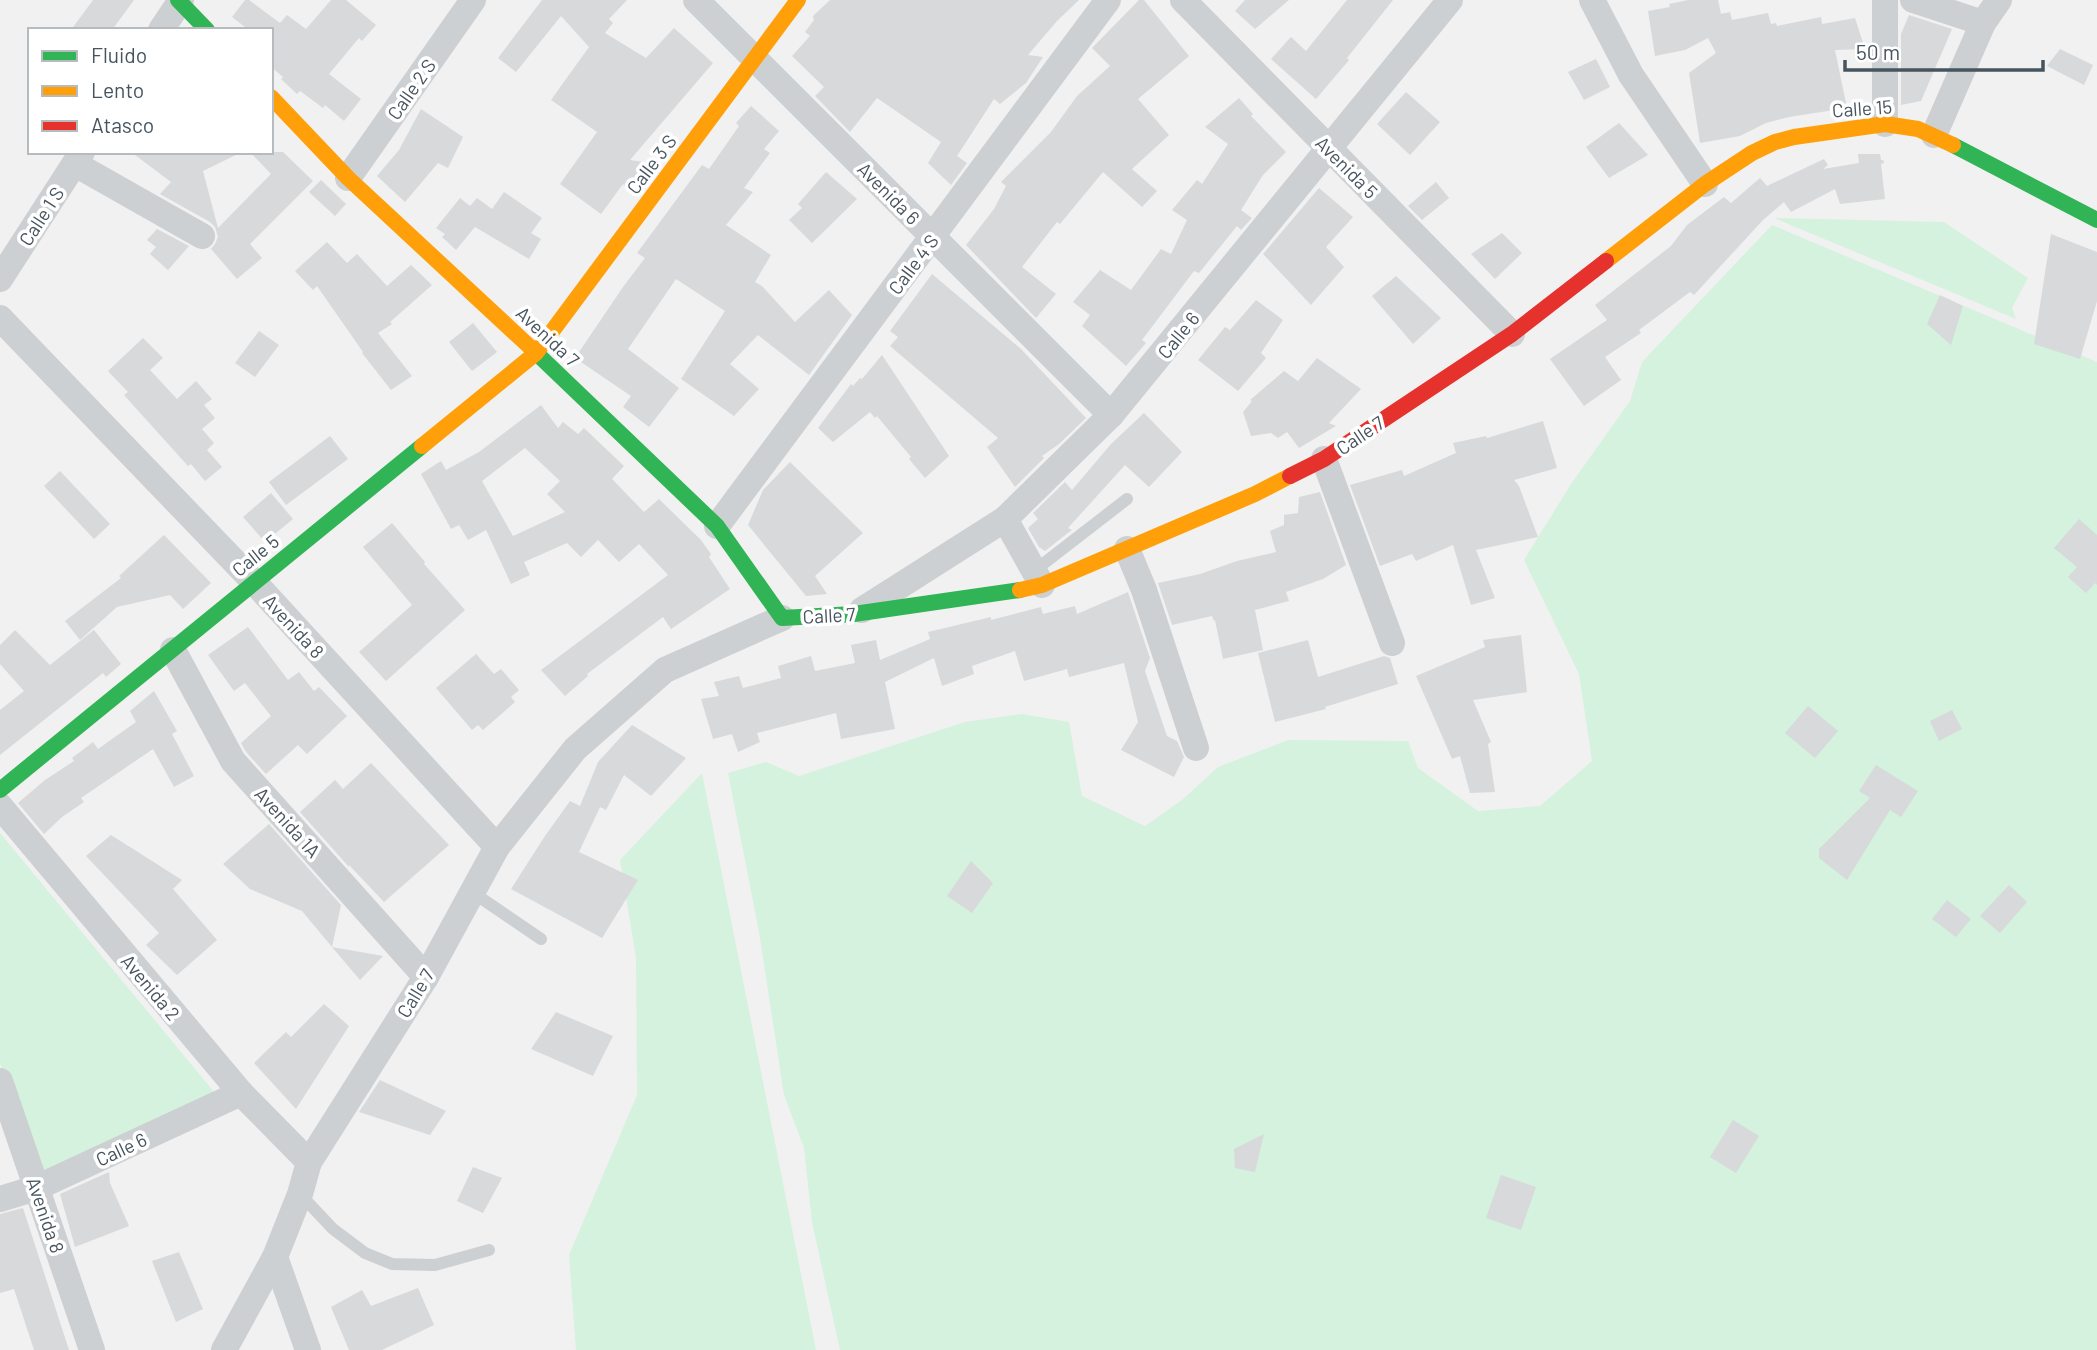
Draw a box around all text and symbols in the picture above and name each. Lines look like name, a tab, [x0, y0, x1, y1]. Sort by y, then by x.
legend	[28, 28, 273, 154]
scale bar	[1845, 28, 2043, 72]
text: 50 m	[1856, 39, 1900, 64]
text: Fluido	[91, 42, 147, 67]
street label: Calle 2 S	[382, 54, 440, 124]
text: Lento	[91, 77, 144, 102]
street label: Calle 15	[1831, 94, 1893, 122]
text: Atasco	[91, 112, 154, 137]
street label: Calle 3 S	[621, 130, 681, 198]
street label: Avenida 5	[1311, 131, 1383, 203]
street label: Avenida 6	[853, 157, 925, 229]
street label: Calle 1 S	[14, 182, 68, 250]
street label: Calle 4 S	[883, 229, 943, 299]
street label: Avenida 7	[512, 301, 584, 371]
street label: Calle 6	[1152, 307, 1204, 363]
street label: Calle 7	[1332, 411, 1388, 459]
street label: Calle 5	[227, 529, 283, 581]
street label: Avenida 8	[259, 589, 329, 663]
street label: Calle 7	[802, 602, 856, 628]
street label: Avenida 1A	[250, 782, 326, 862]
street label: Avenida 2	[117, 949, 185, 1025]
street label: Calle 7	[392, 964, 438, 1022]
street label: Calle 6	[92, 1127, 150, 1171]
street label: Avenida 8	[22, 1174, 70, 1256]

